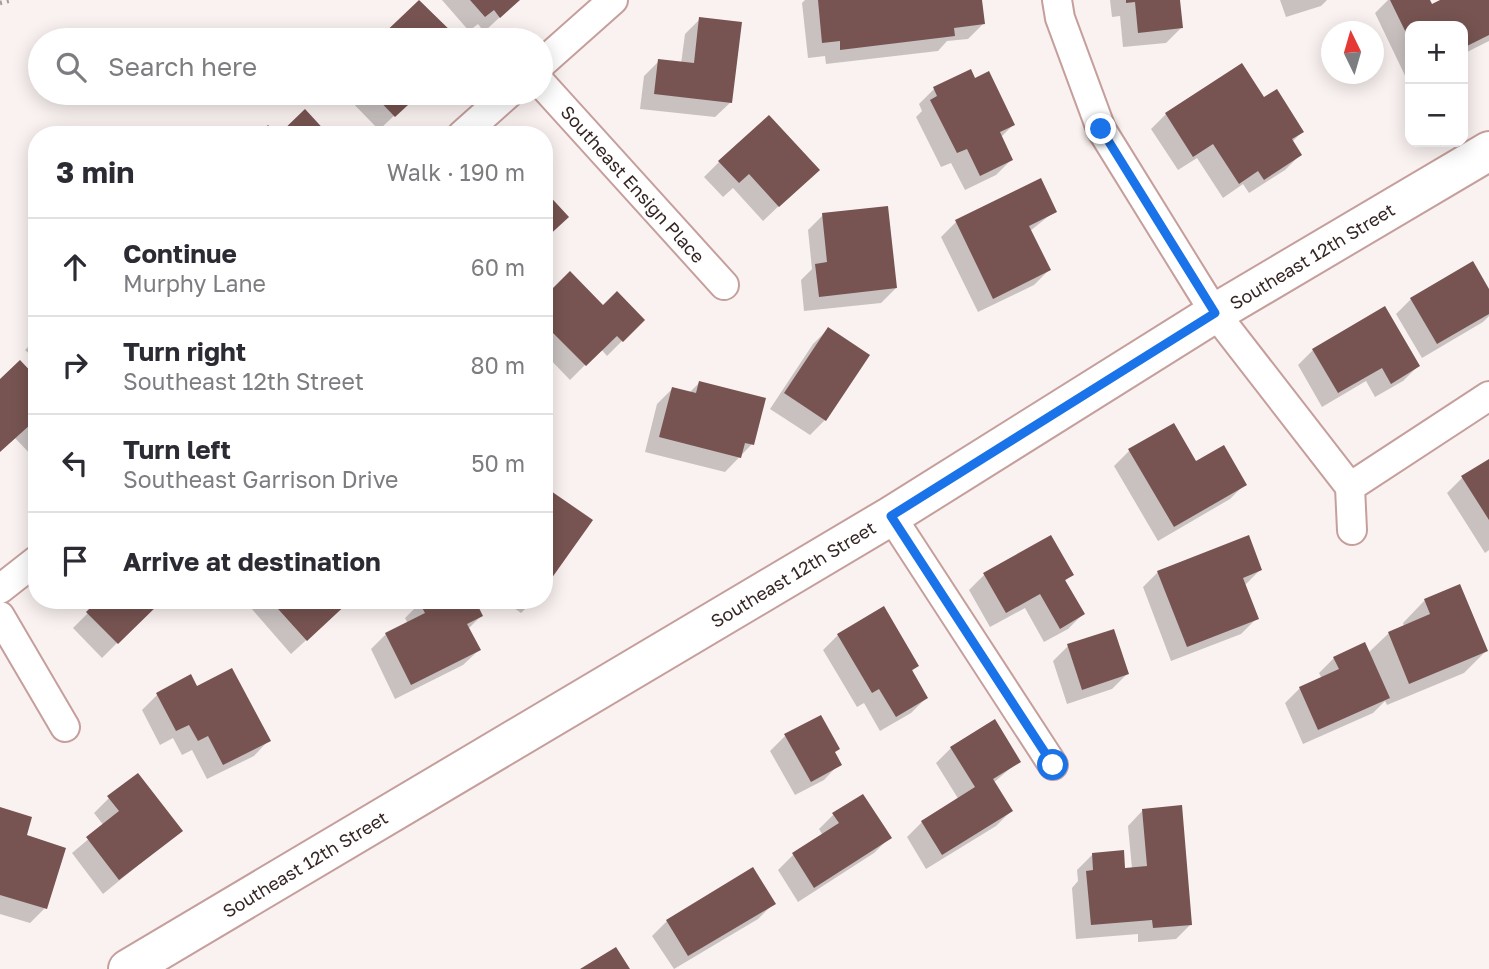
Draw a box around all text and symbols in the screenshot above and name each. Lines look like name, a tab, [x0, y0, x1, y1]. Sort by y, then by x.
north arrow	[1321, 21, 1384, 84]
map controls	[1405, 21, 1468, 147]
button: +	[1405, 21, 1468, 84]
search box	[28, 28, 553, 105]
icon: search	[52, 48, 90, 86]
text: Search here	[108, 51, 257, 82]
button: −	[1405, 84, 1468, 147]
street label: Southeast Ensign Place	[556, 101, 710, 267]
route end	[1085, 113, 1116, 144]
text: 3 min	[56, 154, 134, 190]
text: Walk · 190 m	[387, 158, 525, 186]
street label: Southeast 12th Street	[1226, 198, 1398, 314]
text: Continue	[123, 238, 237, 269]
icon: ahead	[56, 248, 94, 286]
text: 60 m	[471, 253, 525, 281]
text: Murphy Lane	[123, 269, 266, 297]
text: Turn right	[123, 336, 246, 367]
icon: right	[56, 346, 94, 384]
text: 80 m	[471, 351, 525, 379]
text: Southeast 12th Street	[123, 367, 364, 395]
text: Turn left	[123, 434, 231, 465]
icon: left	[56, 444, 94, 482]
text: 50 m	[471, 449, 525, 477]
text: Southeast Garrison Drive	[123, 465, 398, 493]
street label: Southeast 12th Street	[707, 516, 879, 632]
icon: arrive	[56, 542, 94, 580]
text: Arrive at destination	[123, 546, 381, 577]
route start	[1037, 749, 1068, 780]
street label: Southeast 12th Street	[219, 806, 391, 922]

